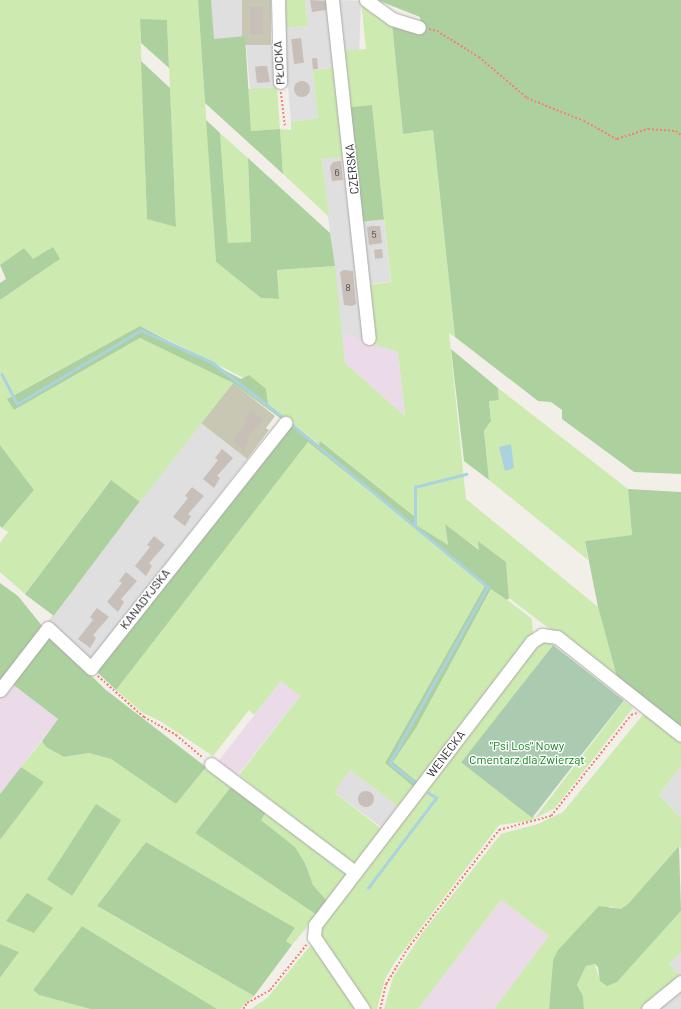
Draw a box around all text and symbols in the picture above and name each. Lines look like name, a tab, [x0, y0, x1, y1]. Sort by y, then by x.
street label: PŁOCKA	[270, 41, 288, 85]
street label: CZERSKA	[342, 143, 362, 195]
house number: 6	[334, 167, 340, 179]
house number: 5	[371, 229, 377, 241]
house number: 8	[345, 282, 351, 294]
street label: KANADYJSKA	[117, 566, 173, 632]
street label: WENECKA	[424, 728, 468, 780]
park label: "Psi Los" Nowy Cmentarz dla Zwierząt	[469, 739, 585, 767]

